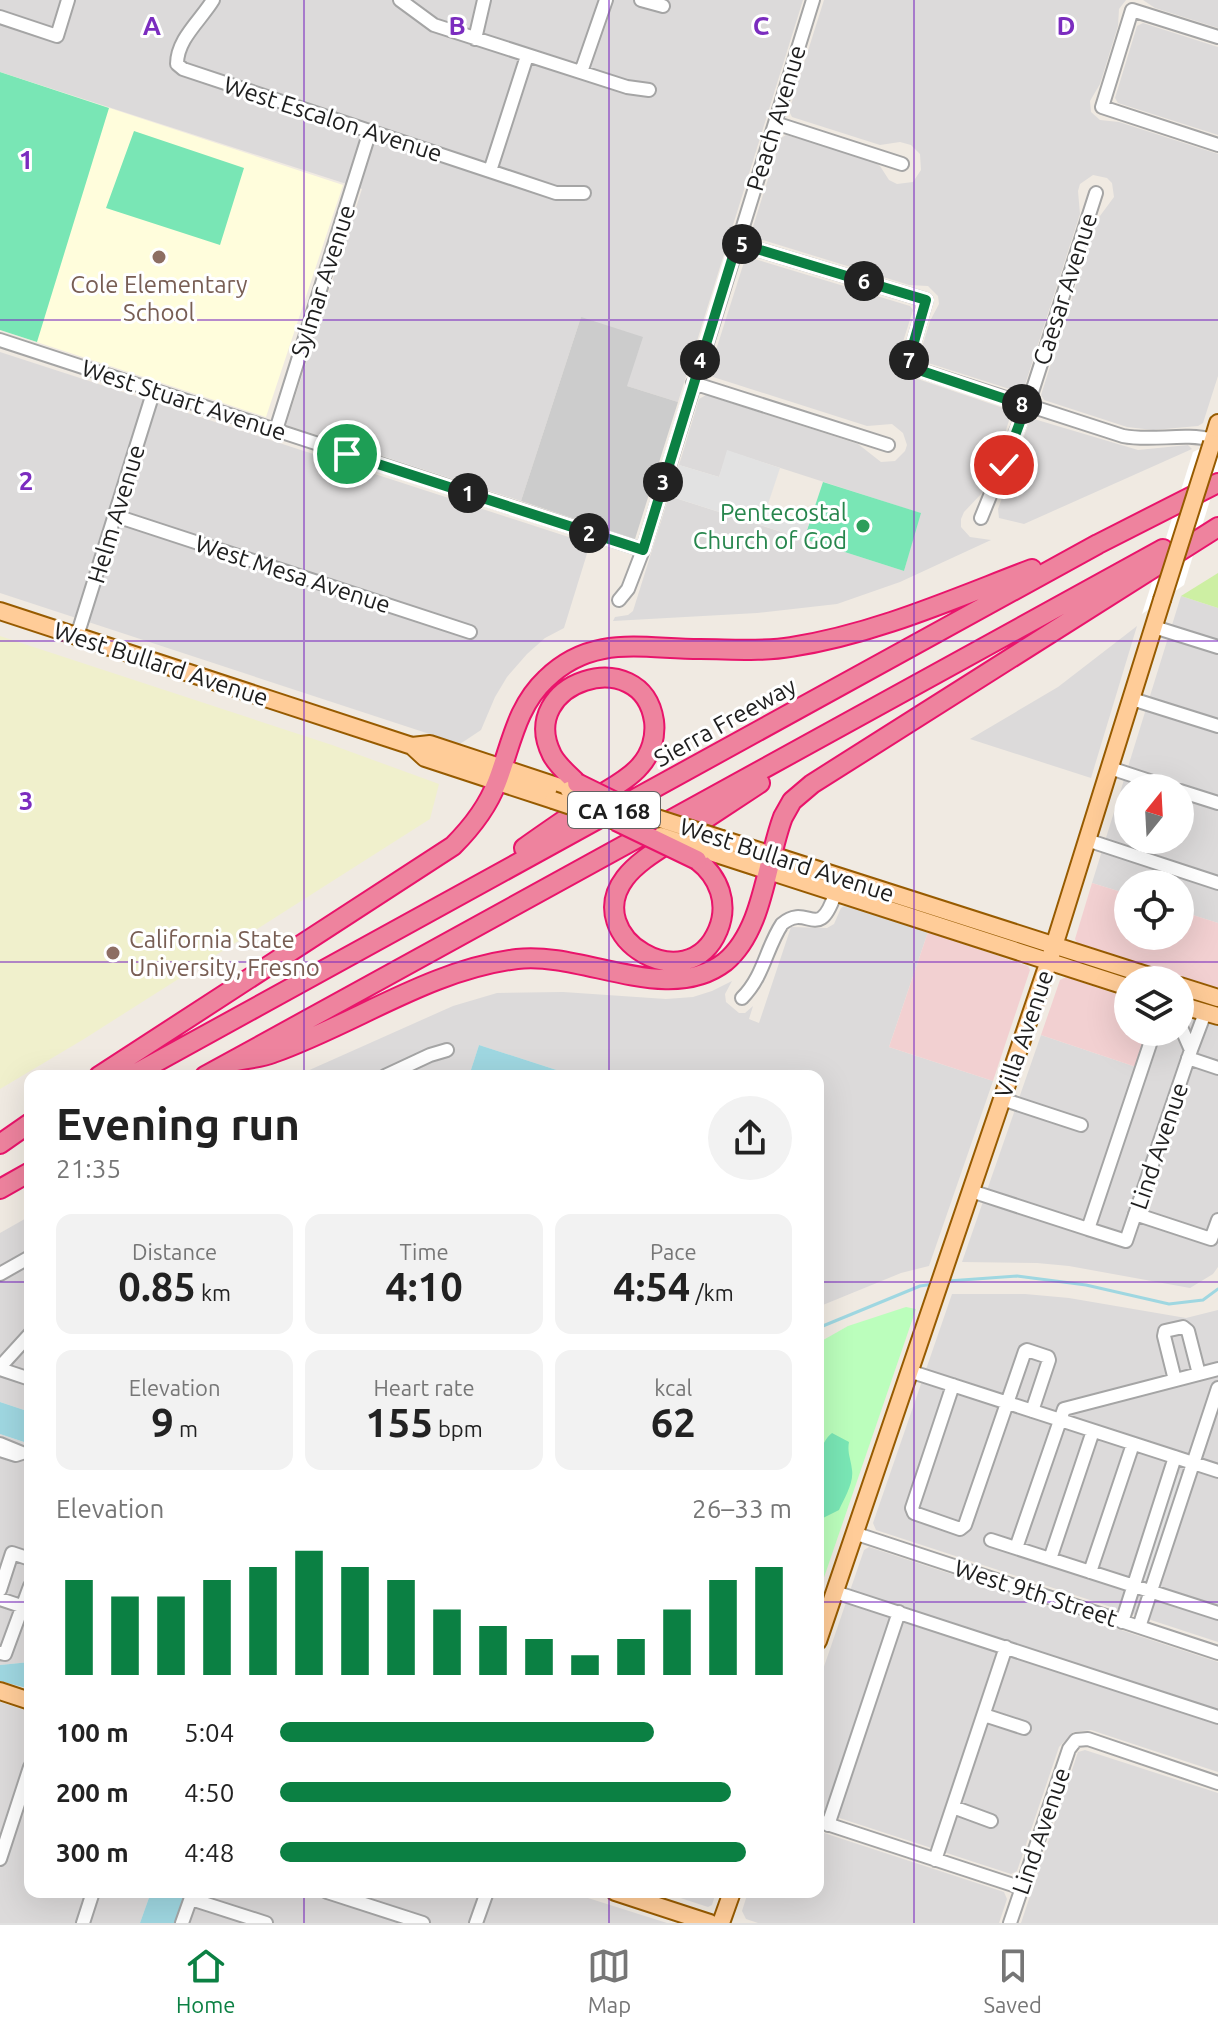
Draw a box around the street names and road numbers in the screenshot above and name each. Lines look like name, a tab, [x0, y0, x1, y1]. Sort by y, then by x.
street label: Peach Avenue	[741, 42, 811, 194]
street label: West Escalon Avenue	[220, 71, 446, 167]
street label: Sylmar Avenue	[286, 201, 360, 361]
street label: Caesar Avenue	[1028, 209, 1102, 369]
street label: West Stuart Avenue	[78, 354, 290, 446]
street label: Helm Avenue	[82, 442, 150, 586]
street label: West Mesa Avenue	[192, 530, 394, 618]
street label: West Bullard Avenue	[50, 617, 272, 711]
street label: Sierra Freeway	[649, 672, 801, 772]
road number: CA 168	[568, 792, 660, 828]
street label: West Bullard Avenue	[676, 813, 898, 907]
street label: Villa Avenue	[990, 967, 1058, 1101]
street label: Lind Avenue	[1125, 1079, 1193, 1213]
street label: West 9th Street	[951, 1554, 1121, 1632]
street label: Lind Avenue	[1007, 1764, 1075, 1898]

